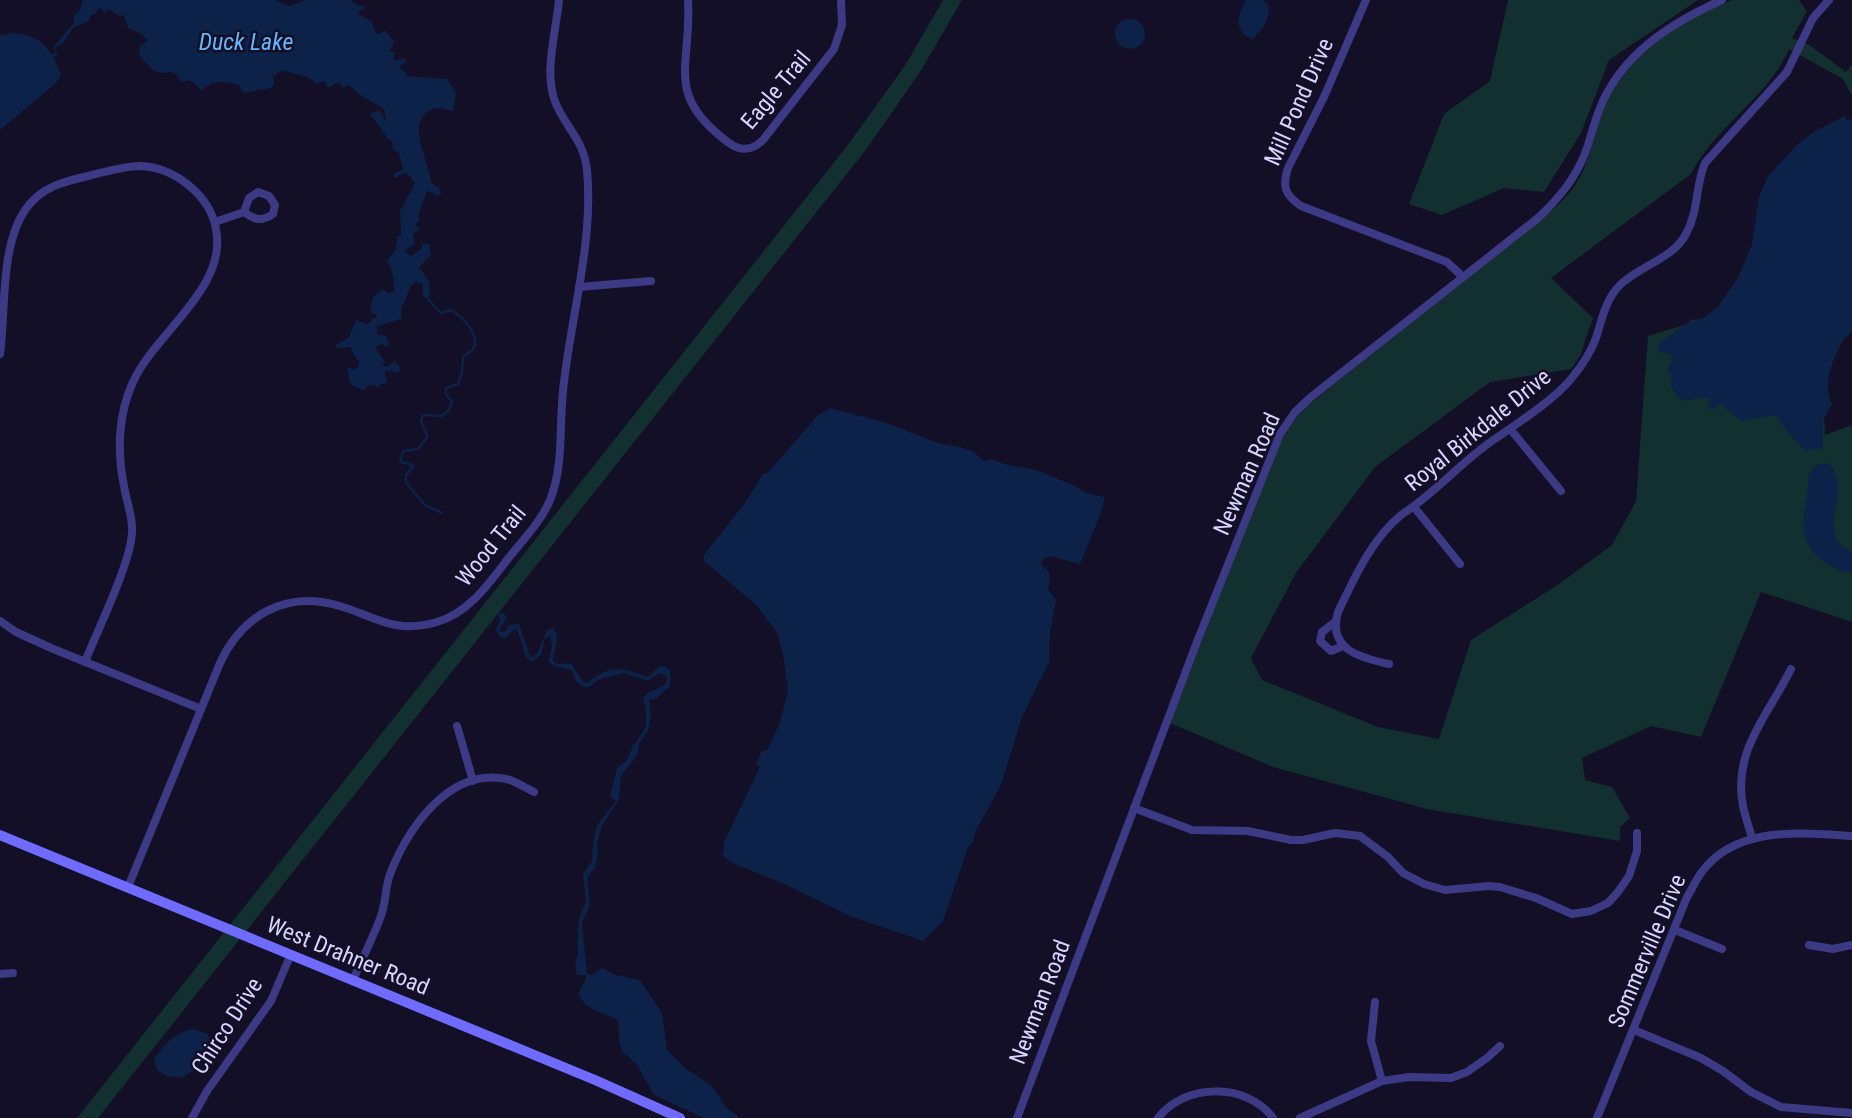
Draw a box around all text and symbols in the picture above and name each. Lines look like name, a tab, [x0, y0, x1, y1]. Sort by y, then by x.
water label: Duck Lake	[199, 28, 293, 56]
street label: Mill Pond Drive	[1259, 34, 1339, 170]
street label: Eagle Trail	[735, 45, 817, 135]
street label: Royal Birkdale Drive	[1400, 363, 1556, 497]
street label: Newman Road	[1208, 409, 1286, 539]
street label: Wood Trail	[450, 500, 532, 592]
street label: Sommerville Drive	[1603, 870, 1691, 1032]
street label: West Drahner Road	[263, 911, 433, 1001]
street label: Newman Road	[1004, 936, 1076, 1068]
street label: Chirco Drive	[186, 973, 268, 1079]

